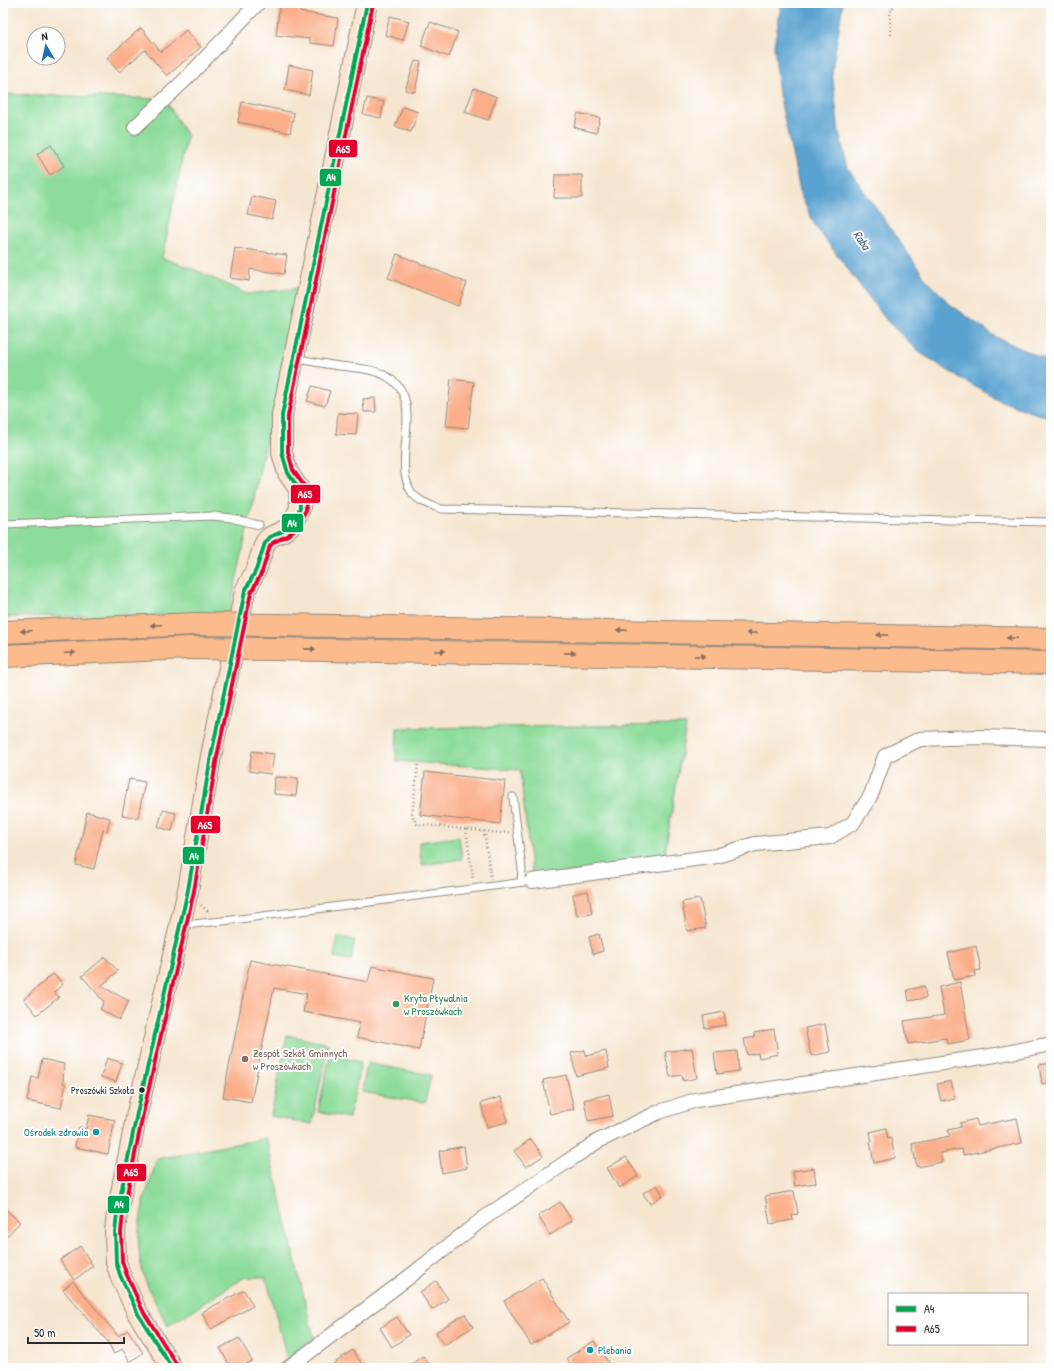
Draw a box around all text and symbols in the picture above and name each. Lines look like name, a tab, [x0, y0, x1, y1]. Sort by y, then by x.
north arrow	[26, 26, 66, 66]
text: N	[40, 29, 49, 43]
line badge: A65	[328, 139, 358, 158]
text: A65	[336, 142, 351, 156]
line badge: A4	[319, 168, 342, 187]
text: A4	[326, 170, 336, 184]
water label: Raba	[849, 227, 875, 254]
line badge: A65	[290, 484, 321, 504]
text: A65	[298, 487, 313, 501]
line badge: A4	[281, 513, 304, 533]
text: A4	[287, 516, 297, 530]
one-way arrow	[150, 622, 162, 629]
one-way arrow	[20, 627, 32, 634]
one-way arrow	[615, 627, 628, 633]
one-way arrow	[745, 630, 758, 636]
one-way arrow	[876, 632, 888, 639]
one-way arrow	[1005, 635, 1018, 641]
one-way arrow	[304, 646, 317, 652]
one-way arrow	[434, 648, 447, 654]
one-way arrow	[64, 650, 77, 656]
one-way arrow	[564, 650, 576, 657]
one-way arrow	[694, 653, 707, 659]
line badge: A65	[190, 815, 221, 834]
text: A65	[198, 818, 213, 832]
line badge: A4	[182, 846, 205, 865]
text: A4	[189, 849, 199, 863]
place label: Kryta Pływalnia w Proszówkach	[404, 991, 468, 1018]
marker: Kryta Pływalnia w Proszówkach	[391, 999, 401, 1009]
place label: Zespół Szkół Gminnych w Proszówkach	[253, 1046, 348, 1073]
marker: Zespół Szkół Gminnych w Proszówkach	[240, 1054, 250, 1064]
place label: Proszówki Szkoła	[71, 1084, 134, 1097]
marker: Proszówki Szkoła	[137, 1085, 147, 1095]
place label: Ośrodek zdrowia	[24, 1125, 89, 1139]
marker: Ośrodek zdrowia	[91, 1127, 101, 1137]
line badge: A65	[116, 1163, 147, 1182]
text: A65	[124, 1165, 139, 1179]
line badge: A4	[107, 1195, 130, 1214]
text: A4	[114, 1197, 124, 1211]
legend	[888, 1293, 1028, 1345]
text: A4	[924, 1300, 935, 1317]
scale bar	[28, 1319, 124, 1345]
text: A65	[924, 1320, 940, 1337]
text: 50 m	[34, 1324, 55, 1341]
place label: Plebania	[598, 1343, 632, 1357]
marker: Plebania	[585, 1345, 595, 1355]

